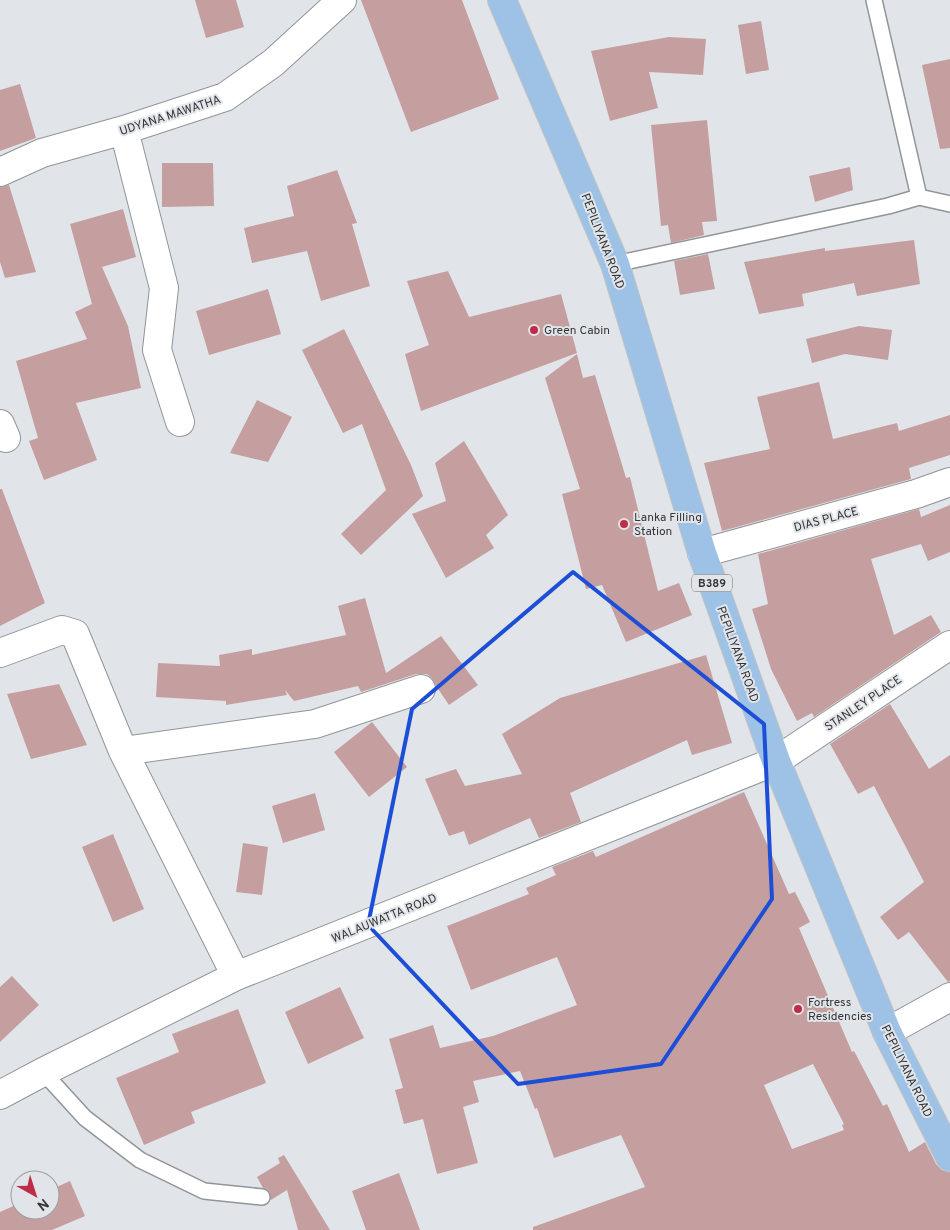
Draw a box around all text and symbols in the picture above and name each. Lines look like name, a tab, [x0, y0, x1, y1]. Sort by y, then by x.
street label: UDYANA MAWATHA	[118, 92, 223, 140]
street label: PEPILIYANA ROAD	[577, 191, 628, 291]
place label: Green Cabin	[544, 323, 610, 339]
marker: Green Cabin	[528, 324, 540, 336]
street label: DIAS PLACE	[792, 504, 860, 536]
place label: Lanka Filling Station	[634, 510, 702, 540]
marker: Lanka Filling Station	[618, 518, 630, 530]
road number: B389	[692, 574, 732, 592]
street label: PEPILIYANA ROAD	[712, 604, 762, 705]
street label: STANLEY PLACE	[822, 672, 905, 736]
street label: WALAUWATTA ROAD	[329, 891, 439, 947]
place label: Fortress Residencies	[808, 995, 872, 1025]
marker: Fortress Residencies	[792, 1003, 804, 1015]
street label: PEPILIYANA ROAD	[877, 1023, 935, 1120]
north arrow	[10, 1170, 60, 1220]
text: N	[33, 1194, 51, 1214]

